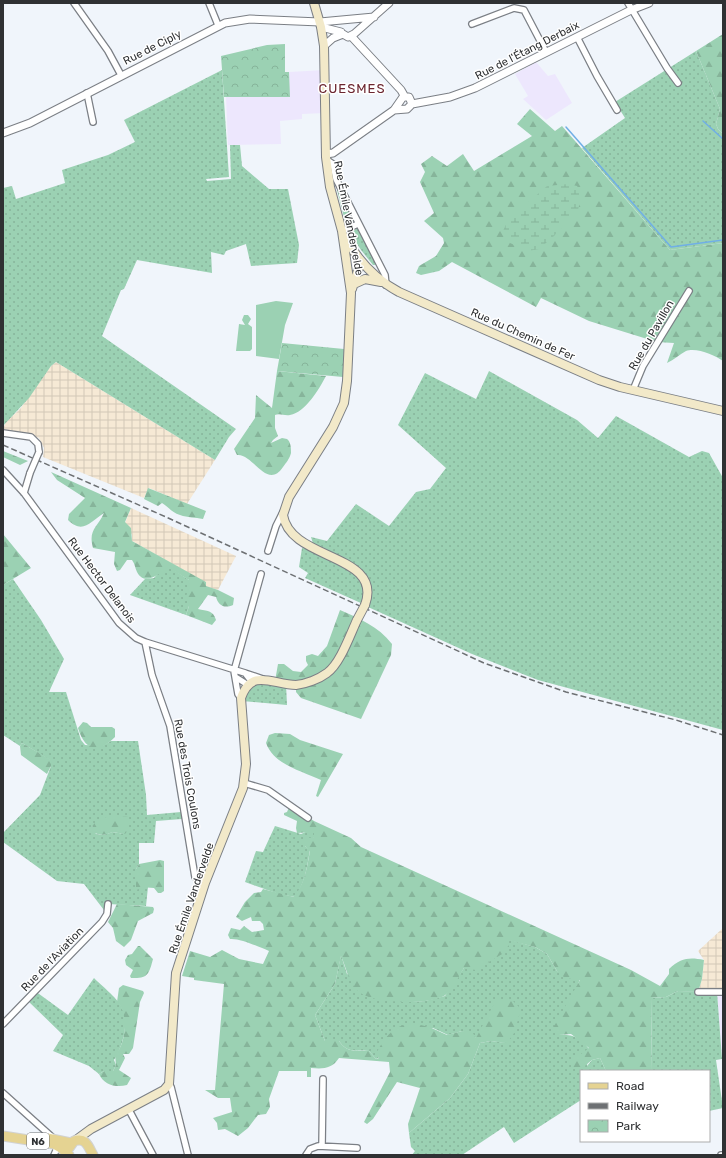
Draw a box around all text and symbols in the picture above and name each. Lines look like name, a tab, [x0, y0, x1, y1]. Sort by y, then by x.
street label: Rue de l'Étang Derbaix	[473, 18, 582, 82]
street label: Rue de Ciply	[121, 27, 183, 68]
district label: CUESMES	[318, 81, 386, 96]
street label: Rue Émile Vandervelde	[331, 160, 366, 277]
street label: Rue du Pavillon	[626, 298, 677, 373]
street label: Rue du Chemin de Fer	[469, 306, 578, 364]
street label: Rue Hector Delanois	[65, 535, 138, 626]
street label: Rue des Trois Coulons	[171, 718, 204, 831]
street label: Rue Émile Vandervelde	[166, 841, 217, 955]
street label: Rue de l'Aviation	[18, 925, 86, 994]
legend	[580, 1070, 710, 1142]
text: Road	[616, 1079, 644, 1093]
text: Railway	[616, 1099, 659, 1113]
text: Park	[616, 1119, 642, 1133]
road number: N6	[27, 1133, 49, 1149]

